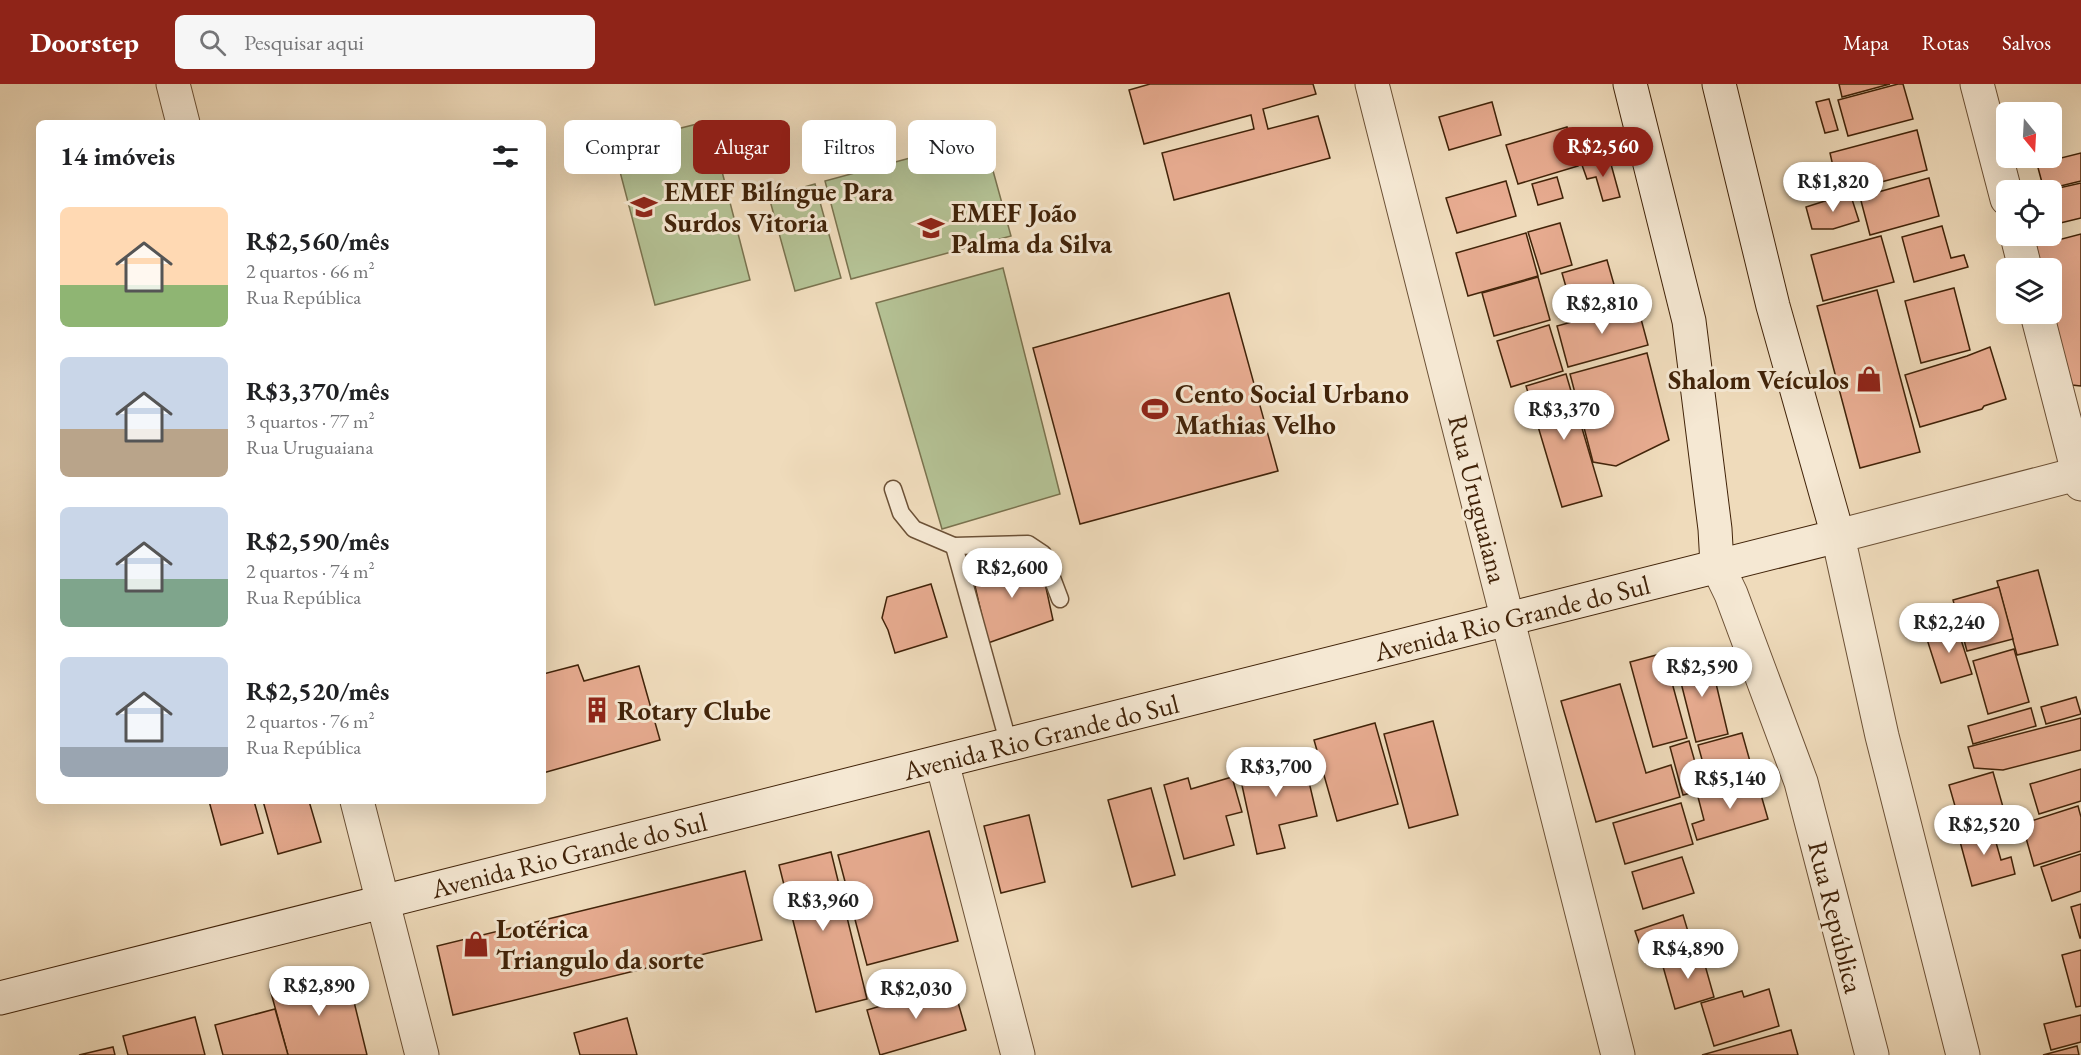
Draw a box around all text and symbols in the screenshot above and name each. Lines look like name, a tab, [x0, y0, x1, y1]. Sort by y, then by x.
search box	[175, 15, 595, 69]
text: Doorstep	[30, 24, 139, 60]
icon: search	[196, 26, 229, 59]
text: Pesquisar aqui	[244, 28, 364, 57]
text: Mapa	[1843, 29, 1889, 56]
text: Rotas	[1922, 29, 1969, 56]
text: Salvos	[2002, 29, 2051, 56]
north arrow	[1996, 102, 2062, 168]
map controls	[1996, 102, 2062, 324]
chip: Comprar	[564, 120, 681, 174]
chip: Alugar	[693, 120, 790, 174]
chip: Filtros	[802, 120, 896, 174]
chip: Novo	[908, 120, 996, 174]
pin: R$2,560	[1548, 127, 1658, 178]
text: R$2,560	[1567, 133, 1639, 159]
text: 14 imóveis	[60, 139, 175, 173]
icon: filters	[489, 140, 522, 173]
pin: R$1,820	[1778, 162, 1888, 213]
text: R$1,820	[1797, 168, 1869, 194]
place label: EMEF Bilíngue Para Surdos Vitoria	[664, 174, 894, 240]
button: locate	[1996, 180, 2062, 246]
school or university icon: EMEF Bilíngue Para Surdos Vitoria	[629, 192, 659, 222]
place label: EMEF João Palma da Silva	[951, 195, 1112, 261]
school or university icon: EMEF João Palma da Silva	[916, 213, 946, 243]
text: R$2,560/mês	[246, 224, 389, 258]
icon: home	[108, 231, 180, 303]
text: 2 quartos · 66 m²	[246, 258, 375, 284]
button: layers	[1996, 258, 2062, 324]
text: Rua República	[246, 284, 361, 310]
pin: R$2,810	[1547, 284, 1657, 335]
text: R$2,810	[1566, 290, 1638, 316]
place label: Shalom Veículos	[1668, 362, 1849, 397]
shop icon: Shalom Veículos	[1854, 364, 1884, 394]
text: R$3,370/mês	[246, 374, 389, 408]
place label: Cento Social Urbano Mathias Velho	[1175, 376, 1409, 442]
icon: home	[108, 381, 180, 453]
pin: R$3,370	[1509, 390, 1619, 441]
sports icon: Cento Social Urbano Mathias Velho	[1140, 394, 1170, 424]
text: R$3,370	[1528, 396, 1600, 422]
text: 3 quartos · 77 m²	[246, 408, 375, 434]
street label: Rua Uruguaiana	[1440, 411, 1516, 587]
text: Rua Uruguaiana	[246, 434, 373, 460]
text: R$2,590/mês	[246, 524, 389, 558]
icon: home	[108, 531, 180, 603]
pin: R$2,600	[957, 548, 1067, 599]
text: R$2,600	[976, 554, 1048, 580]
text: 2 quartos · 74 m²	[246, 558, 375, 584]
street label: Avenida Rio Grande do Sul	[1370, 567, 1653, 669]
text: Rua República	[246, 584, 361, 610]
pin: R$2,240	[1894, 603, 2004, 654]
text: R$2,240	[1913, 609, 1985, 635]
pin: R$2,590	[1647, 647, 1757, 698]
text: R$2,590	[1666, 653, 1738, 679]
text: R$2,520/mês	[246, 674, 389, 708]
icon: home	[108, 681, 180, 753]
street label: Avenida Rio Grande do Sul	[899, 686, 1182, 788]
place label: Rotary Clube	[617, 693, 771, 728]
building icon: Rotary Clube	[582, 695, 612, 725]
text: 2 quartos · 76 m²	[246, 708, 375, 734]
text: Rua República	[246, 734, 361, 760]
pin: R$3,700	[1221, 747, 1331, 798]
text: R$3,700	[1240, 753, 1312, 779]
pin: R$5,140	[1675, 759, 1785, 810]
text: R$5,140	[1694, 765, 1766, 791]
street label: Avenida Rio Grande do Sul	[427, 804, 710, 906]
pin: R$2,520	[1929, 805, 2039, 856]
text: R$2,520	[1948, 811, 2020, 837]
street label: Rua República	[1800, 837, 1872, 997]
pin: R$3,960	[768, 881, 878, 932]
text: R$3,960	[787, 887, 859, 913]
place label: Lotérica Triangulo da sorte	[496, 911, 704, 977]
shop icon: Lotérica Triangulo da sorte	[461, 929, 491, 959]
pin: R$4,890	[1633, 929, 1743, 980]
text: R$4,890	[1652, 935, 1724, 961]
pin: R$2,890	[264, 966, 374, 1017]
pin: R$2,030	[861, 969, 971, 1020]
text: R$2,890	[283, 972, 355, 998]
text: R$2,030	[880, 975, 952, 1001]

